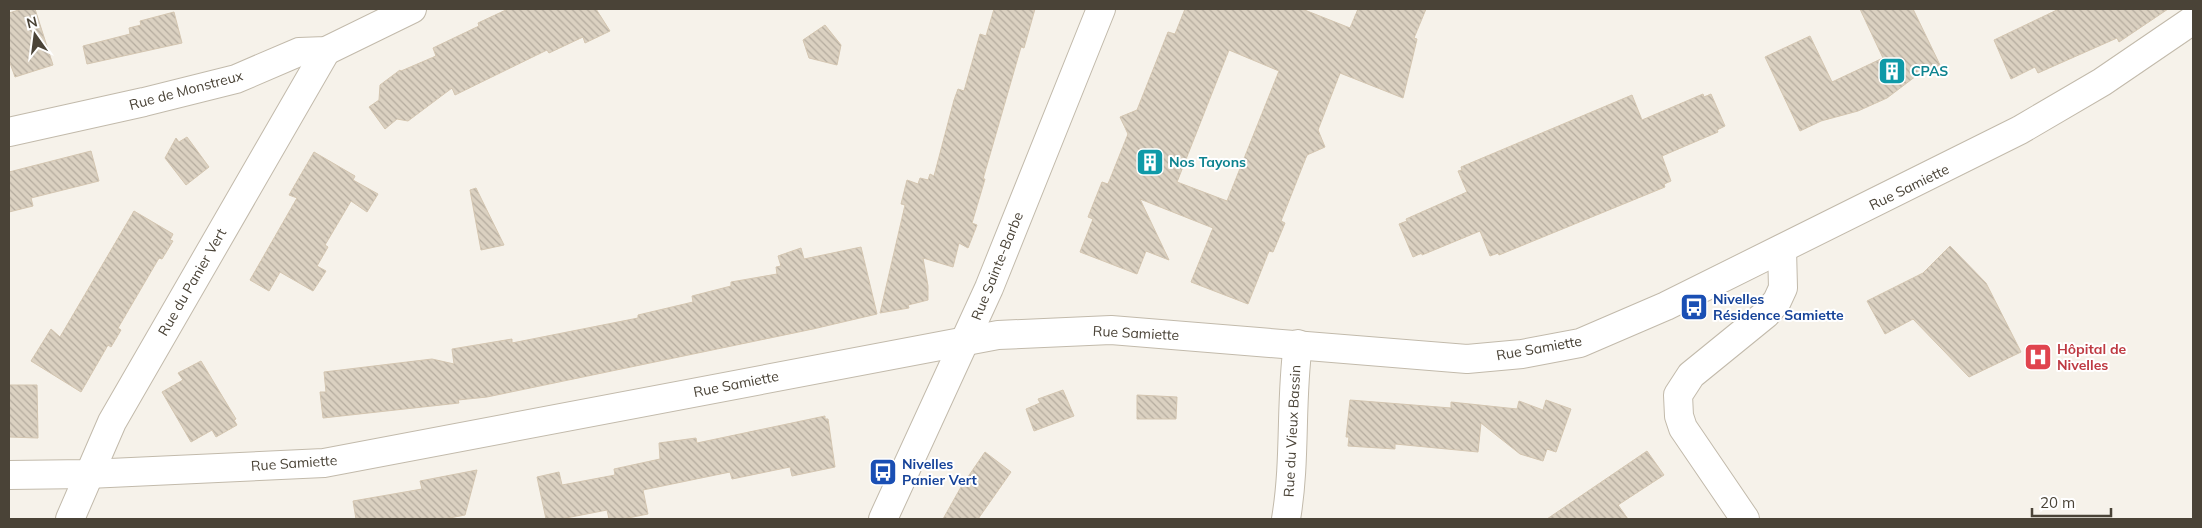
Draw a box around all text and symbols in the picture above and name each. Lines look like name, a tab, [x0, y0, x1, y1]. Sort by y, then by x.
north arrow	[10, 10, 60, 60]
text: N	[25, 12, 39, 32]
building icon: CPAS	[1877, 56, 1907, 86]
place label: CPAS	[1911, 62, 1948, 80]
street label: Rue de Monstreux	[127, 66, 245, 114]
building icon: Nos Tayons	[1135, 147, 1165, 177]
place label: Nos Tayons	[1169, 153, 1246, 171]
street label: Rue Samiette	[1866, 160, 1952, 214]
street label: Rue Sainte-Barbe	[967, 209, 1027, 323]
street label: Rue du Panier Vert	[154, 225, 230, 339]
place label: Nivelles Résidence Samiette	[1713, 290, 1844, 324]
bus stop icon: Nivelles Résidence Samiette	[1679, 292, 1709, 322]
street label: Rue Samiette	[1092, 322, 1180, 344]
street label: Rue Samiette	[1495, 332, 1583, 364]
place label: Hôpital de Nivelles	[2057, 340, 2127, 374]
hospital icon: Hôpital de Nivelles	[2023, 342, 2053, 372]
street label: Rue du Vieux Bassin	[1280, 364, 1304, 498]
street label: Rue Samiette	[692, 367, 780, 401]
street label: Rue Samiette	[250, 451, 338, 475]
place label: Nivelles Panier Vert	[902, 455, 978, 489]
bus stop icon: Nivelles Panier Vert	[868, 457, 898, 487]
scale bar	[2032, 486, 2111, 518]
text: 20 m	[2040, 493, 2075, 512]

